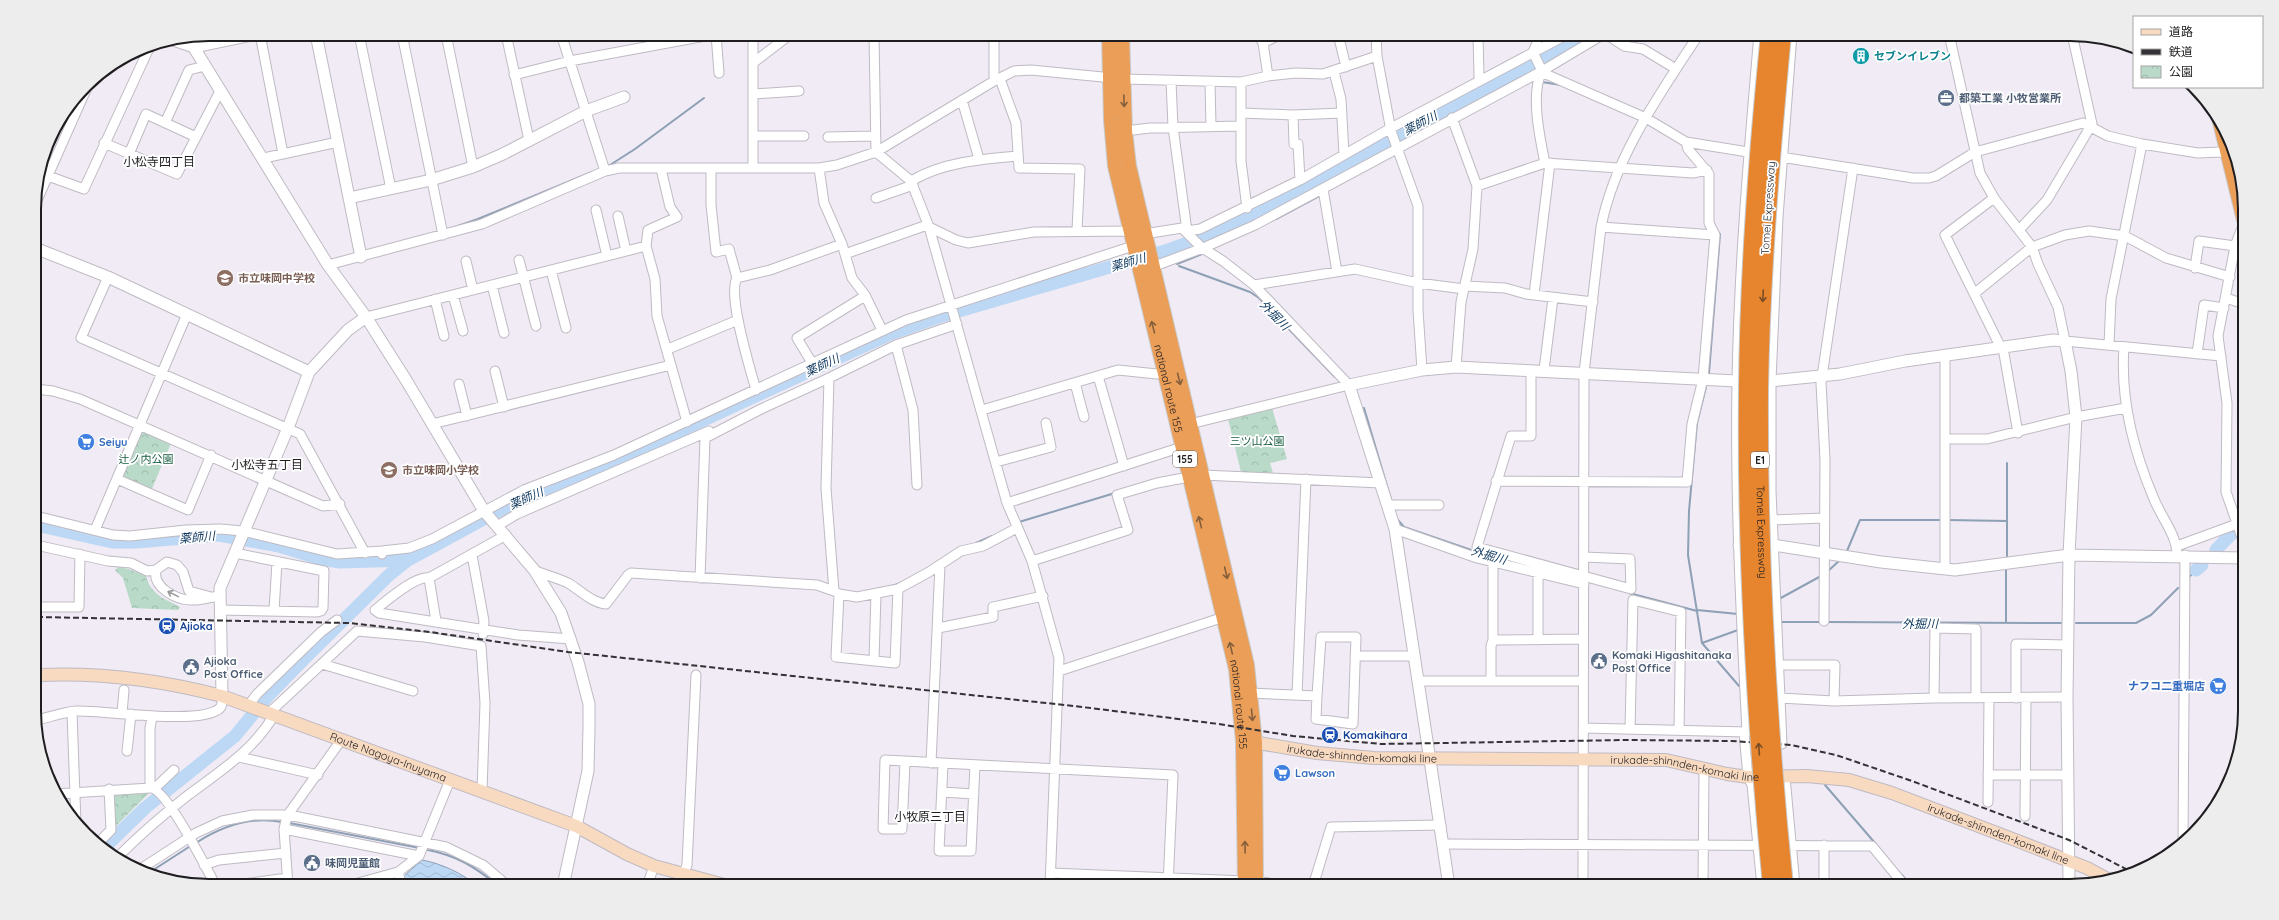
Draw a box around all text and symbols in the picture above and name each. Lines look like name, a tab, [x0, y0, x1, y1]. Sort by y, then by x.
legend	[2133, 16, 2263, 88]
text: 道路	[2169, 24, 2193, 39]
text: 鉄道	[2169, 44, 2193, 59]
building icon: セブンイレブン	[1851, 46, 1871, 66]
place label: セブンイレブン	[1874, 49, 1951, 63]
text: 公園	[2169, 64, 2193, 79]
office icon: 都築工業 小牧営業所	[1936, 88, 1956, 108]
place label: 都築工業 小牧営業所	[1959, 91, 2061, 105]
one-way arrow	[1120, 94, 1127, 107]
water label: 薬師川	[1401, 107, 1441, 138]
district label: 小松寺四丁目	[123, 154, 195, 169]
street label: Tomei Expressway	[1758, 161, 1778, 255]
water label: 薬師川	[1109, 249, 1149, 274]
school or university icon: 市立味岡中学校	[215, 268, 235, 288]
place label: 市立味岡中学校	[238, 271, 315, 285]
one-way arrow	[1759, 289, 1767, 302]
water label: 外掘川	[1257, 297, 1294, 335]
one-way arrow	[1148, 321, 1156, 334]
street label: national route 155	[1151, 343, 1186, 434]
water label: 薬師川	[803, 350, 843, 379]
one-way arrow	[1176, 372, 1184, 385]
supermarket icon: Seiyu	[76, 432, 96, 452]
park label: 三ツ山公園	[1230, 434, 1285, 448]
place label: Seiyu	[99, 435, 128, 449]
road number: 155	[1173, 451, 1197, 467]
park label: 辻ノ内公園	[119, 452, 174, 466]
road number: E1	[1751, 452, 1769, 468]
district label: 小松寺五丁目	[231, 457, 303, 472]
school or university icon: 市立味岡小学校	[379, 460, 399, 480]
place label: 市立味岡小学校	[402, 463, 479, 477]
water label: 薬師川	[506, 483, 547, 512]
street label: Tomei Expressway	[1754, 485, 1770, 579]
one-way arrow	[1195, 515, 1203, 528]
water label: 薬師川	[178, 528, 218, 546]
water label: 外掘川	[1470, 543, 1510, 568]
one-way arrow	[1223, 566, 1230, 579]
one-way arrow	[168, 590, 180, 597]
station icon: Ajioka	[157, 616, 177, 636]
water label: 外掘川	[1902, 616, 1940, 631]
place label: Ajioka	[180, 619, 213, 633]
one-way arrow	[1226, 642, 1234, 655]
place label: Komaki Higashitanaka Post Office	[1612, 648, 1732, 675]
public building icon: Komaki Higashitanaka Post Office	[1589, 651, 1609, 671]
place label: Ajioka Post Office	[204, 654, 264, 681]
public building icon: Ajioka Post Office	[181, 657, 201, 677]
street label: national route 155	[1227, 658, 1250, 749]
supermarket icon: ナフコ二重堀店	[2208, 676, 2228, 696]
place label: ナフコ二重堀店	[2128, 679, 2205, 693]
one-way arrow	[1249, 708, 1256, 721]
station icon: Komakihara	[1320, 725, 1340, 745]
place label: Komakihara	[1343, 728, 1408, 742]
street label: Route Nagoya-Inuyama	[328, 729, 449, 785]
street label: irukade-shinnden-komaki line	[1286, 741, 1437, 765]
one-way arrow	[1756, 743, 1763, 756]
street label: irukade-shinnden-komaki line	[1611, 753, 1759, 784]
supermarket icon: Lawson	[1272, 763, 1292, 783]
place label: Lawson	[1295, 766, 1335, 780]
street label: irukade-shinnden-komaki line	[1926, 800, 2071, 867]
district label: 小牧原三丁目	[894, 809, 966, 824]
one-way arrow	[1241, 841, 1248, 854]
public building icon: 味岡児童館	[302, 853, 322, 873]
place label: 味岡児童館	[325, 856, 380, 870]

